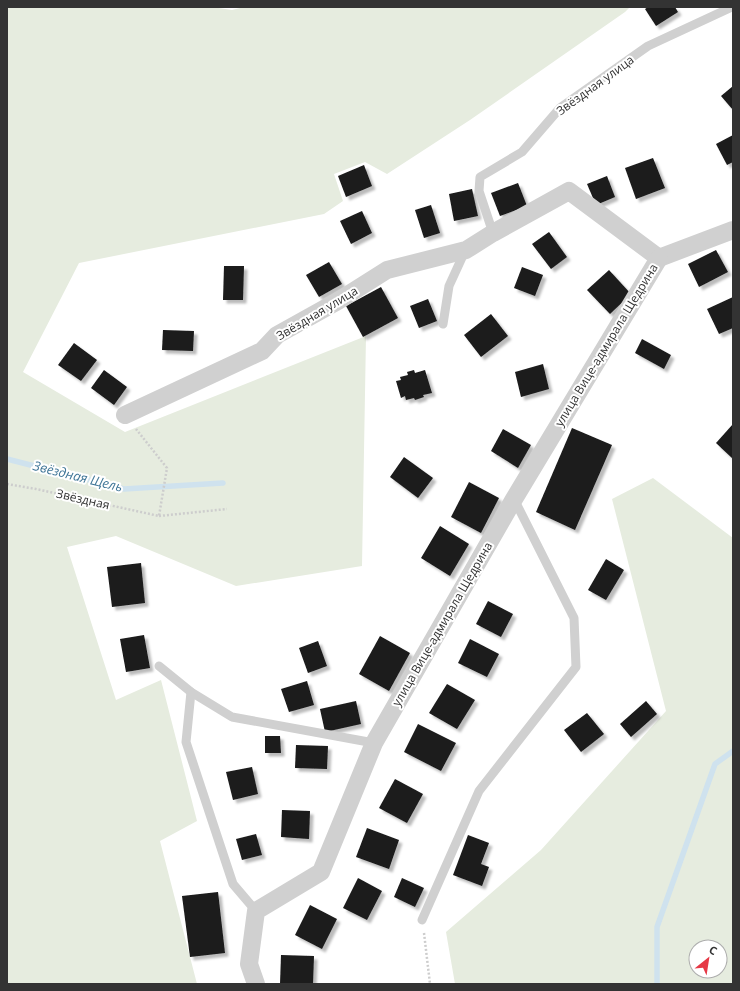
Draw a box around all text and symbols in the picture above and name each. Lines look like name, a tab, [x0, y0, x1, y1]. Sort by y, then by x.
street label: Звёздная улица	[553, 51, 637, 119]
street label: улица Вице-адмирала Щедрина	[550, 260, 662, 430]
street label: Звёздная улица	[273, 282, 361, 344]
water label: Звёздная Щель	[30, 456, 125, 496]
street label: Звёздная	[55, 485, 111, 513]
street label: улица Вице-адмирала Щедрина	[388, 539, 496, 709]
north arrow	[688, 939, 728, 979]
text: С	[706, 942, 720, 958]

